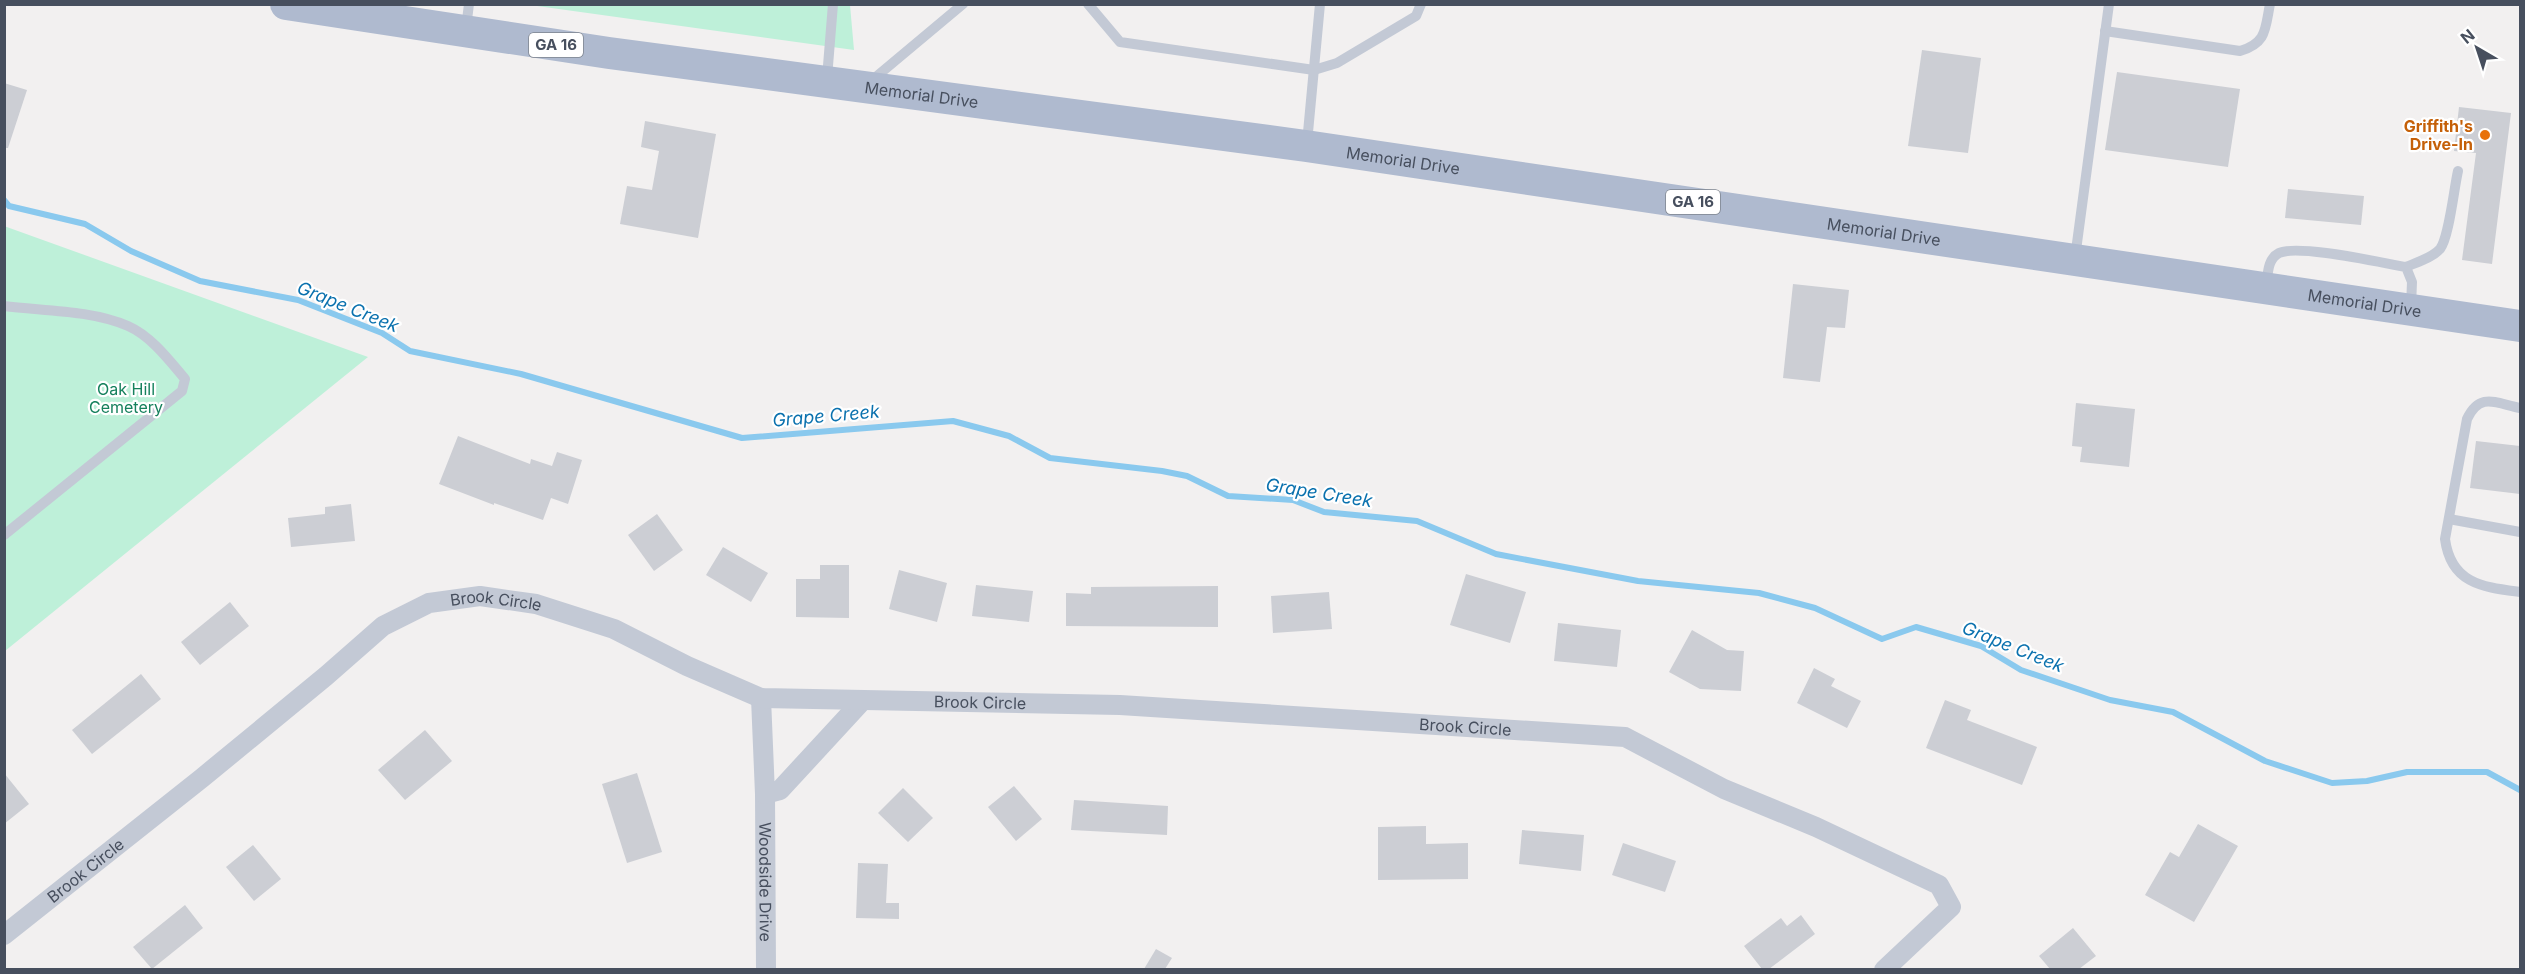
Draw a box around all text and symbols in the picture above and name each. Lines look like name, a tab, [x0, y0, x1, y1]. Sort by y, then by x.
north arrow	[2447, 18, 2507, 78]
text: N	[2457, 25, 2479, 48]
road number: GA 16	[529, 33, 583, 57]
street label: Memorial Drive	[863, 77, 980, 112]
place label: Griffith's Drive-In	[2404, 116, 2473, 154]
marker: Griffith's Drive-In	[2478, 128, 2492, 142]
street label: Memorial Drive	[1345, 142, 1461, 179]
road number: GA 16	[1666, 190, 1720, 214]
street label: Memorial Drive	[1826, 213, 1942, 250]
water label: Grape Creek	[294, 277, 403, 337]
street label: Memorial Drive	[2306, 285, 2423, 321]
park label: Oak Hill Cemetery	[89, 379, 163, 417]
water label: Grape Creek	[771, 400, 882, 431]
water label: Grape Creek	[1264, 474, 1375, 511]
street label: Brook Circle	[449, 585, 544, 615]
water label: Grape Creek	[1959, 617, 2068, 677]
street label: Brook Circle	[934, 691, 1026, 713]
street label: Brook Circle	[1419, 714, 1512, 740]
street label: Woodside Drive	[755, 822, 776, 942]
street label: Brook Circle	[43, 834, 128, 907]

